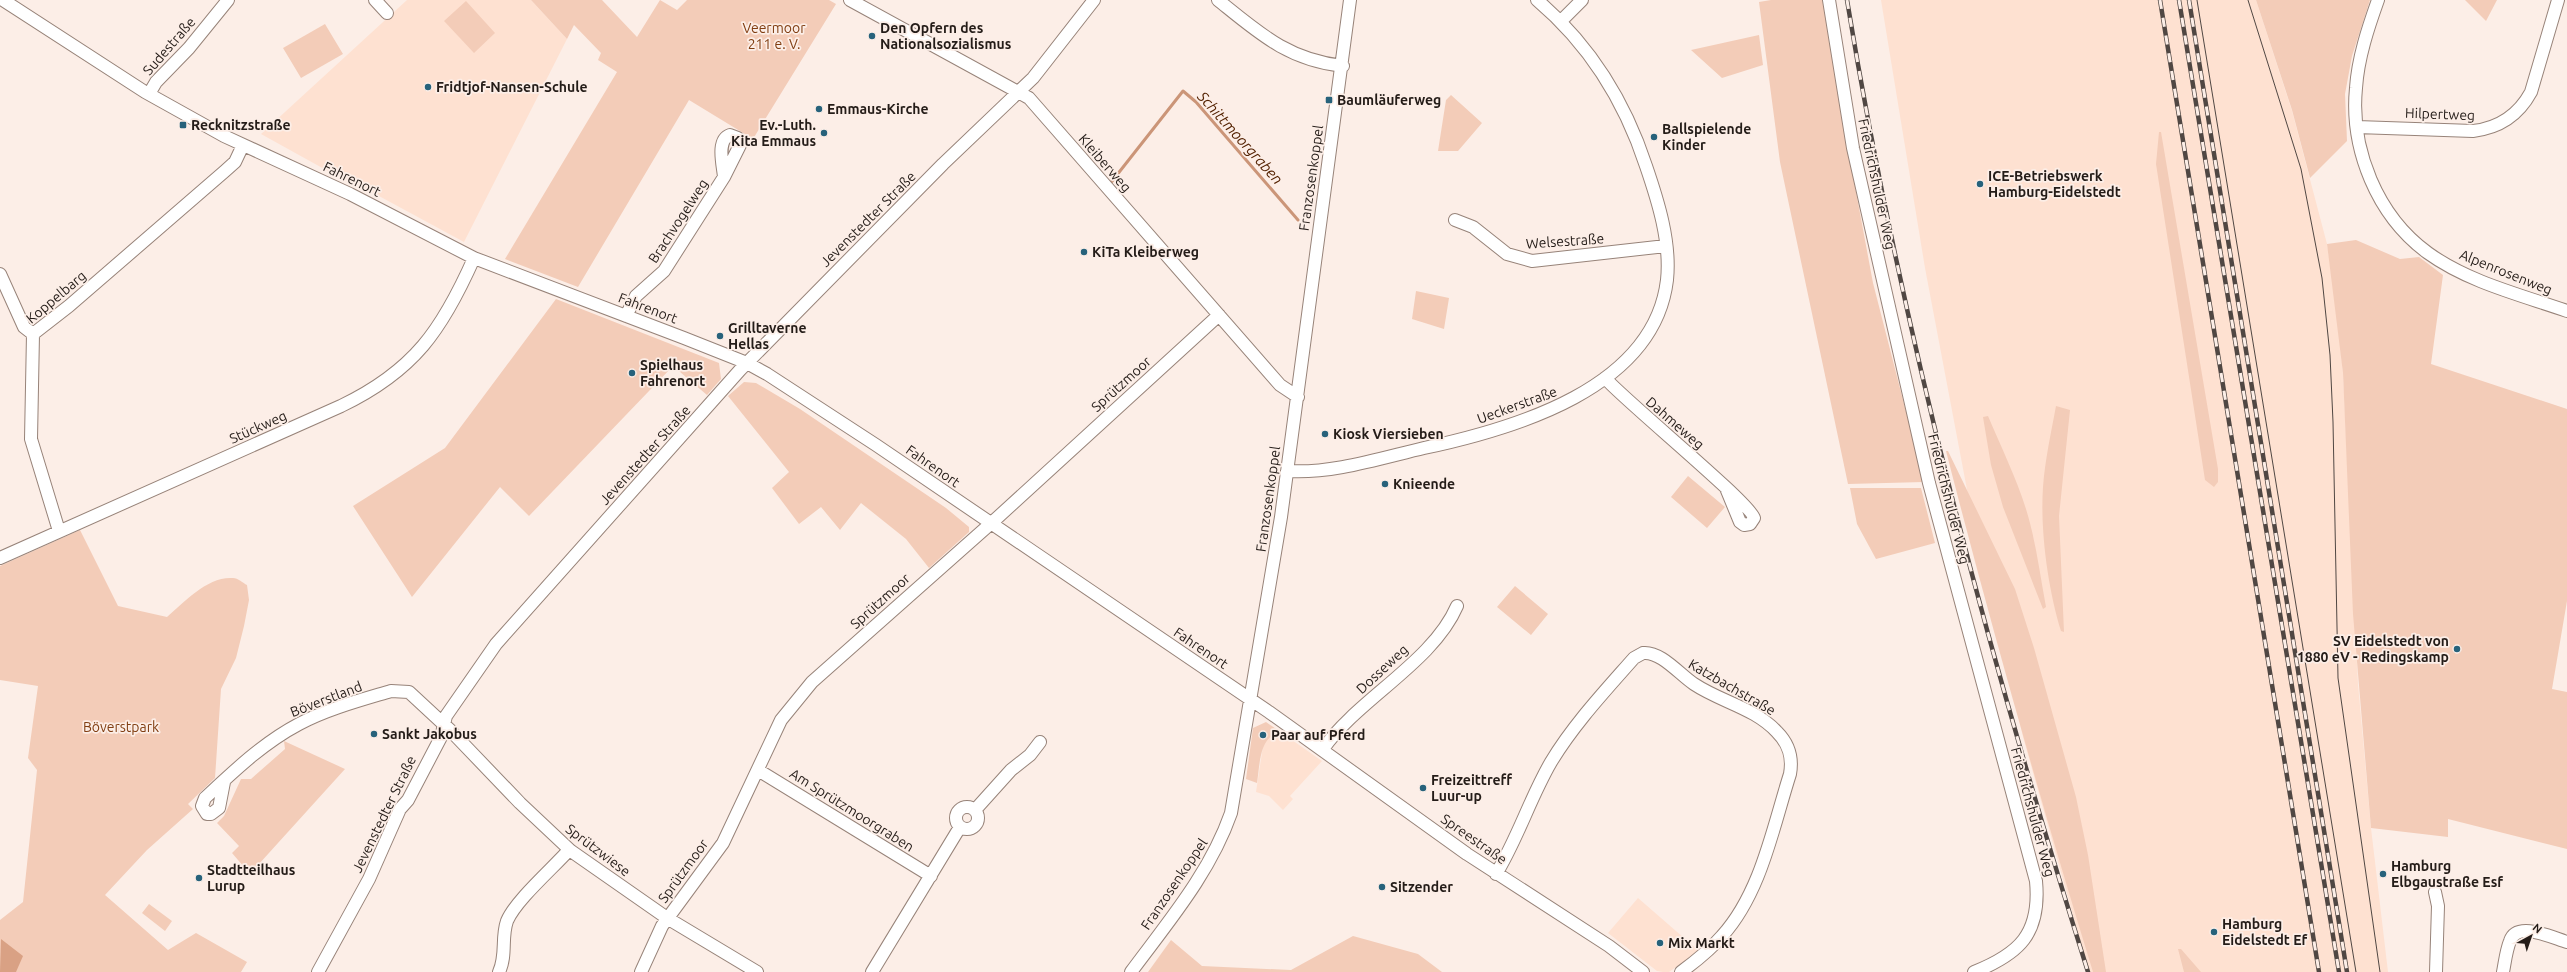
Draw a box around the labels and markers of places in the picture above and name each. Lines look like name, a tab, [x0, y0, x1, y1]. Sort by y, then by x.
place label: Den Opfern des Nationalsozialismus	[880, 20, 1012, 52]
marker: Den Opfern des Nationalsozialismus	[867, 31, 877, 41]
place label: Fridtjof-Nansen-Schule	[436, 79, 587, 95]
marker: Fridtjof-Nansen-Schule	[423, 82, 433, 92]
place label: Baumläuferweg	[1337, 92, 1441, 108]
marker: Baumläuferweg	[1324, 95, 1334, 105]
place label: Emmaus-Kirche	[827, 101, 929, 117]
marker: Emmaus-Kirche	[814, 104, 824, 114]
place label: Recknitzstraße	[191, 117, 291, 133]
place label: Ev.-Luth. Kita Emmaus	[731, 117, 816, 149]
marker: Recknitzstraße	[178, 120, 188, 130]
place label: Ballspielende Kinder	[1662, 121, 1751, 153]
marker: Ev.-Luth. Kita Emmaus	[819, 128, 829, 138]
marker: Ballspielende Kinder	[1649, 132, 1659, 142]
place label: ICE-Betriebswerk Hamburg-Eidelstedt	[1988, 168, 2121, 200]
marker: ICE-Betriebswerk Hamburg-Eidelstedt	[1975, 179, 1985, 189]
place label: KiTa Kleiberweg	[1092, 244, 1199, 260]
marker: KiTa Kleiberweg	[1079, 247, 1089, 257]
place label: Grilltaverne Hellas	[728, 320, 807, 352]
marker: Grilltaverne Hellas	[715, 331, 725, 341]
place label: Spielhaus Fahrenort	[640, 357, 705, 389]
marker: Spielhaus Fahrenort	[627, 368, 637, 378]
place label: Kiosk Viersieben	[1333, 426, 1444, 442]
marker: Kiosk Viersieben	[1320, 429, 1330, 439]
place label: Knieende	[1393, 476, 1455, 492]
marker: Knieende	[1380, 479, 1390, 489]
place label: SV Eidelstedt von 1880 eV - Redingskamp	[2297, 633, 2449, 665]
marker: SV Eidelstedt von 1880 eV - Redingskamp	[2452, 644, 2462, 654]
place label: Sankt Jakobus	[382, 726, 477, 742]
place label: Paar auf Pferd	[1271, 727, 1365, 743]
marker: Sankt Jakobus	[369, 729, 379, 739]
marker: Paar auf Pferd	[1258, 730, 1268, 740]
place label: Freizeittreff Luur-up	[1431, 772, 1513, 804]
marker: Freizeittreff Luur-up	[1418, 783, 1428, 793]
place label: Hamburg Elbgaustraße Esf	[2391, 858, 2503, 890]
place label: Stadtteilhaus Lurup	[207, 862, 296, 894]
marker: Hamburg Elbgaustraße Esf	[2378, 869, 2388, 879]
marker: Stadtteilhaus Lurup	[194, 873, 204, 883]
place label: Sitzender	[1390, 879, 1453, 895]
marker: Sitzender	[1377, 882, 1387, 892]
place label: Hamburg Eidelstedt Ef	[2222, 916, 2307, 948]
marker: Hamburg Eidelstedt Ef	[2209, 927, 2219, 937]
place label: Mix Markt	[1668, 935, 1735, 951]
marker: Mix Markt	[1655, 938, 1665, 948]

